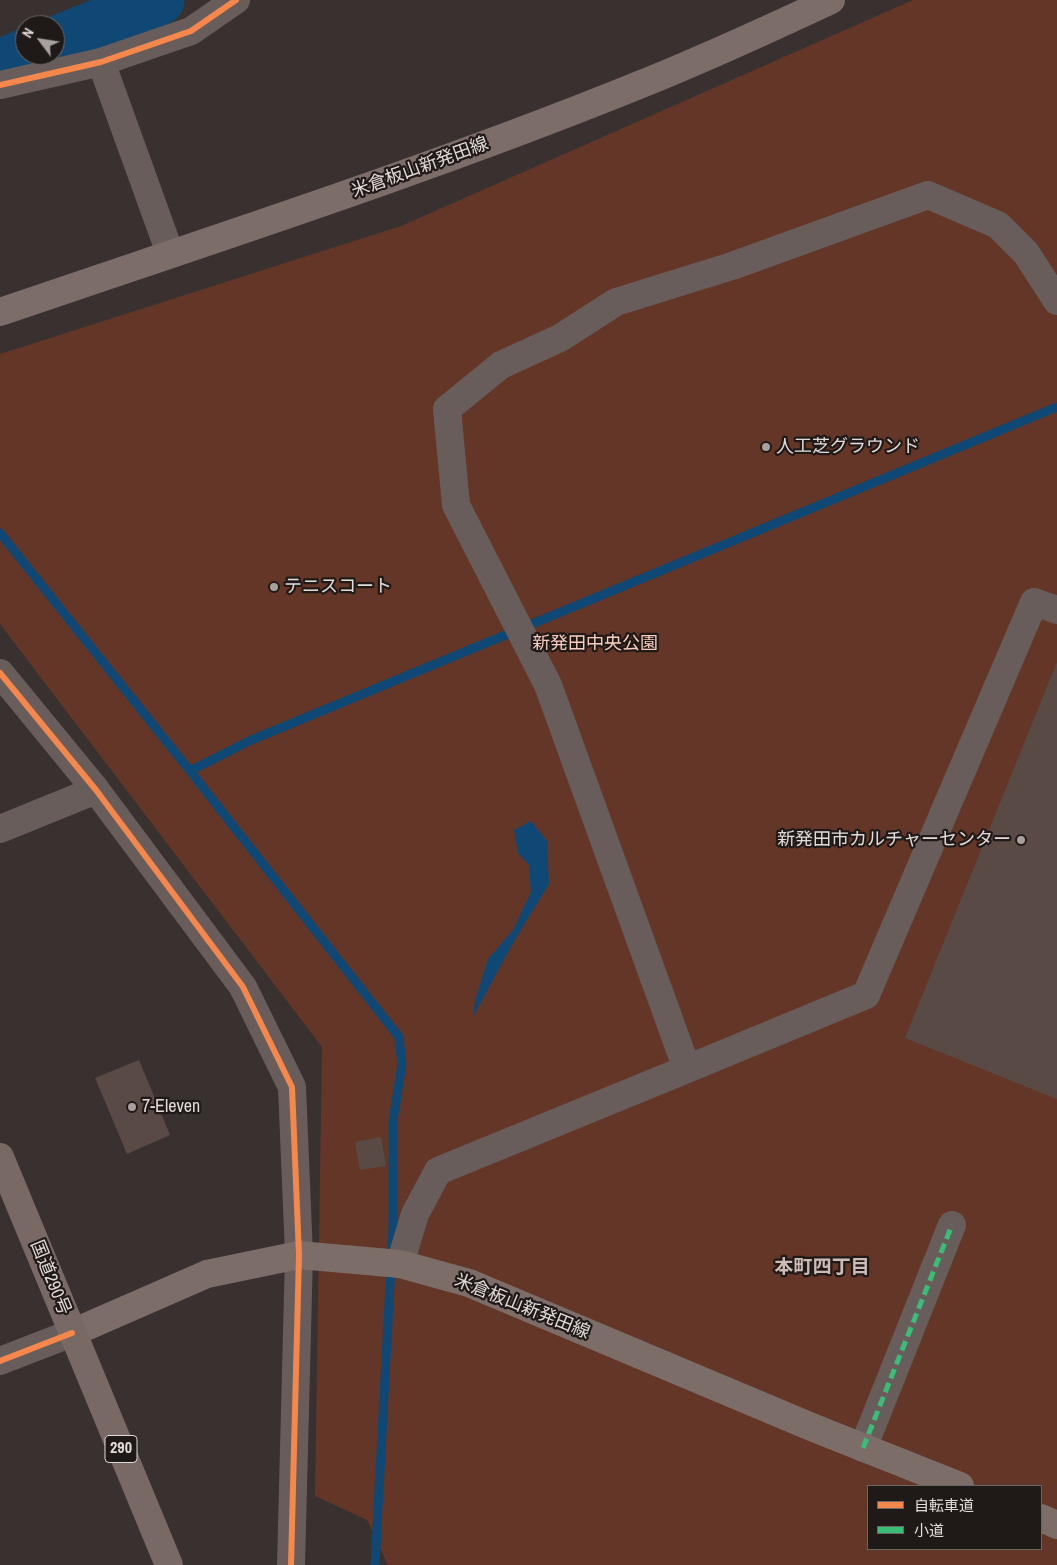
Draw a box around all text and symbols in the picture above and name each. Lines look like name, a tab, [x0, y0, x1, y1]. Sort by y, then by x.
north arrow	[15, 15, 65, 65]
text: N	[18, 25, 38, 41]
street label: 米倉板山新発田線	[349, 133, 491, 203]
place label: 人工芝グラウンド	[776, 436, 920, 458]
marker: 人工芝グラウンド	[760, 441, 772, 453]
place label: テニスコート	[284, 576, 392, 598]
marker: テニスコート	[268, 581, 280, 593]
park label: 新発田中央公園	[532, 633, 658, 655]
place label: 新発田市カルチャーセンター	[777, 829, 1011, 851]
marker: 新発田市カルチャーセンター	[1015, 834, 1027, 846]
place label: 7-Eleven	[142, 1096, 200, 1118]
marker: 7-Eleven	[126, 1101, 138, 1113]
street label: 国道290号	[25, 1238, 75, 1318]
district label: 本町四丁目	[775, 1257, 869, 1279]
street label: 米倉板山新発田線	[451, 1270, 593, 1344]
road number: 290	[105, 1436, 137, 1462]
legend	[867, 1485, 1042, 1550]
text: 自転車道	[914, 1495, 974, 1516]
text: 小道	[914, 1520, 944, 1541]

